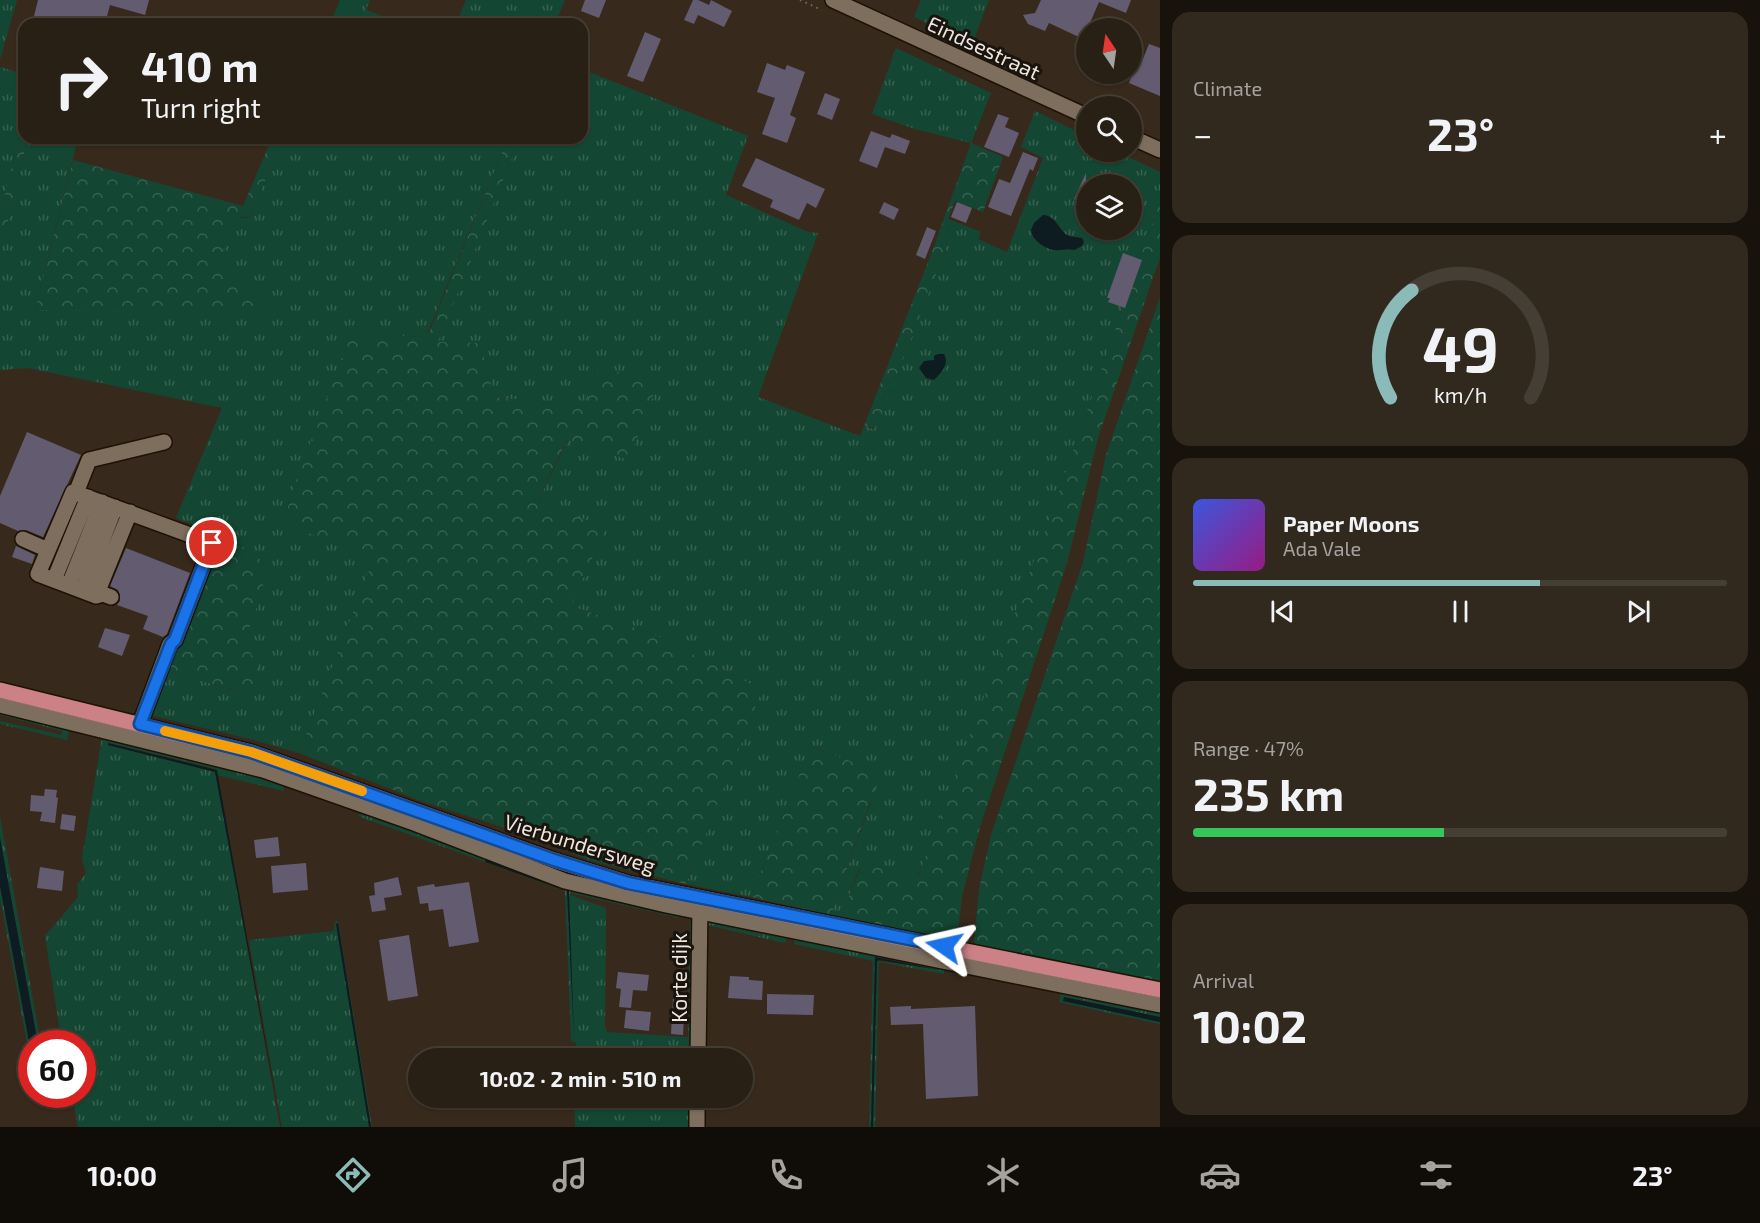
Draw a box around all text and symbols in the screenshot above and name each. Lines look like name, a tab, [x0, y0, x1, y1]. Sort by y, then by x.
street label: Eindsestraat	[924, 10, 1044, 84]
north arrow	[1076, 18, 1142, 84]
map controls	[1076, 18, 1142, 240]
text: 410 m	[141, 40, 258, 90]
icon: right	[42, 42, 120, 120]
text: Climate	[1193, 76, 1262, 100]
text: Turn right	[141, 91, 261, 123]
button: search	[1076, 96, 1142, 162]
text: 23°	[1427, 106, 1494, 160]
text: −	[1193, 114, 1212, 154]
text: +	[1709, 114, 1727, 154]
button: layers	[1076, 174, 1142, 240]
text: 49	[1422, 310, 1498, 385]
text: km/h	[1433, 382, 1487, 407]
text: Paper Moons	[1283, 510, 1419, 536]
pin	[186, 517, 237, 568]
icon: arrive	[195, 526, 228, 559]
text: Ada Vale	[1283, 536, 1361, 560]
icon: previous	[1266, 595, 1299, 628]
icon: pause	[1444, 595, 1477, 628]
icon: next	[1622, 595, 1655, 628]
text: Range · 47%	[1193, 736, 1304, 760]
text: 235 km	[1193, 766, 1344, 820]
street label: Vierbundersweg	[502, 808, 659, 878]
position arrow	[912, 914, 976, 978]
street label: Korte dijk	[666, 933, 692, 1023]
text: Arrival	[1193, 968, 1254, 992]
text: 10:02	[1193, 998, 1307, 1052]
speed limit sign: 60	[18, 1030, 96, 1108]
text: 10:02 · 2 min · 510 m	[480, 1065, 681, 1091]
icon: directions	[332, 1154, 374, 1196]
icon: music	[549, 1154, 591, 1196]
icon: phone	[765, 1154, 807, 1196]
icon: climate	[982, 1154, 1024, 1196]
icon: car	[1199, 1154, 1241, 1196]
icon: filters	[1415, 1154, 1457, 1196]
text: 10:00	[87, 1159, 157, 1191]
text: 23°	[1632, 1159, 1673, 1191]

